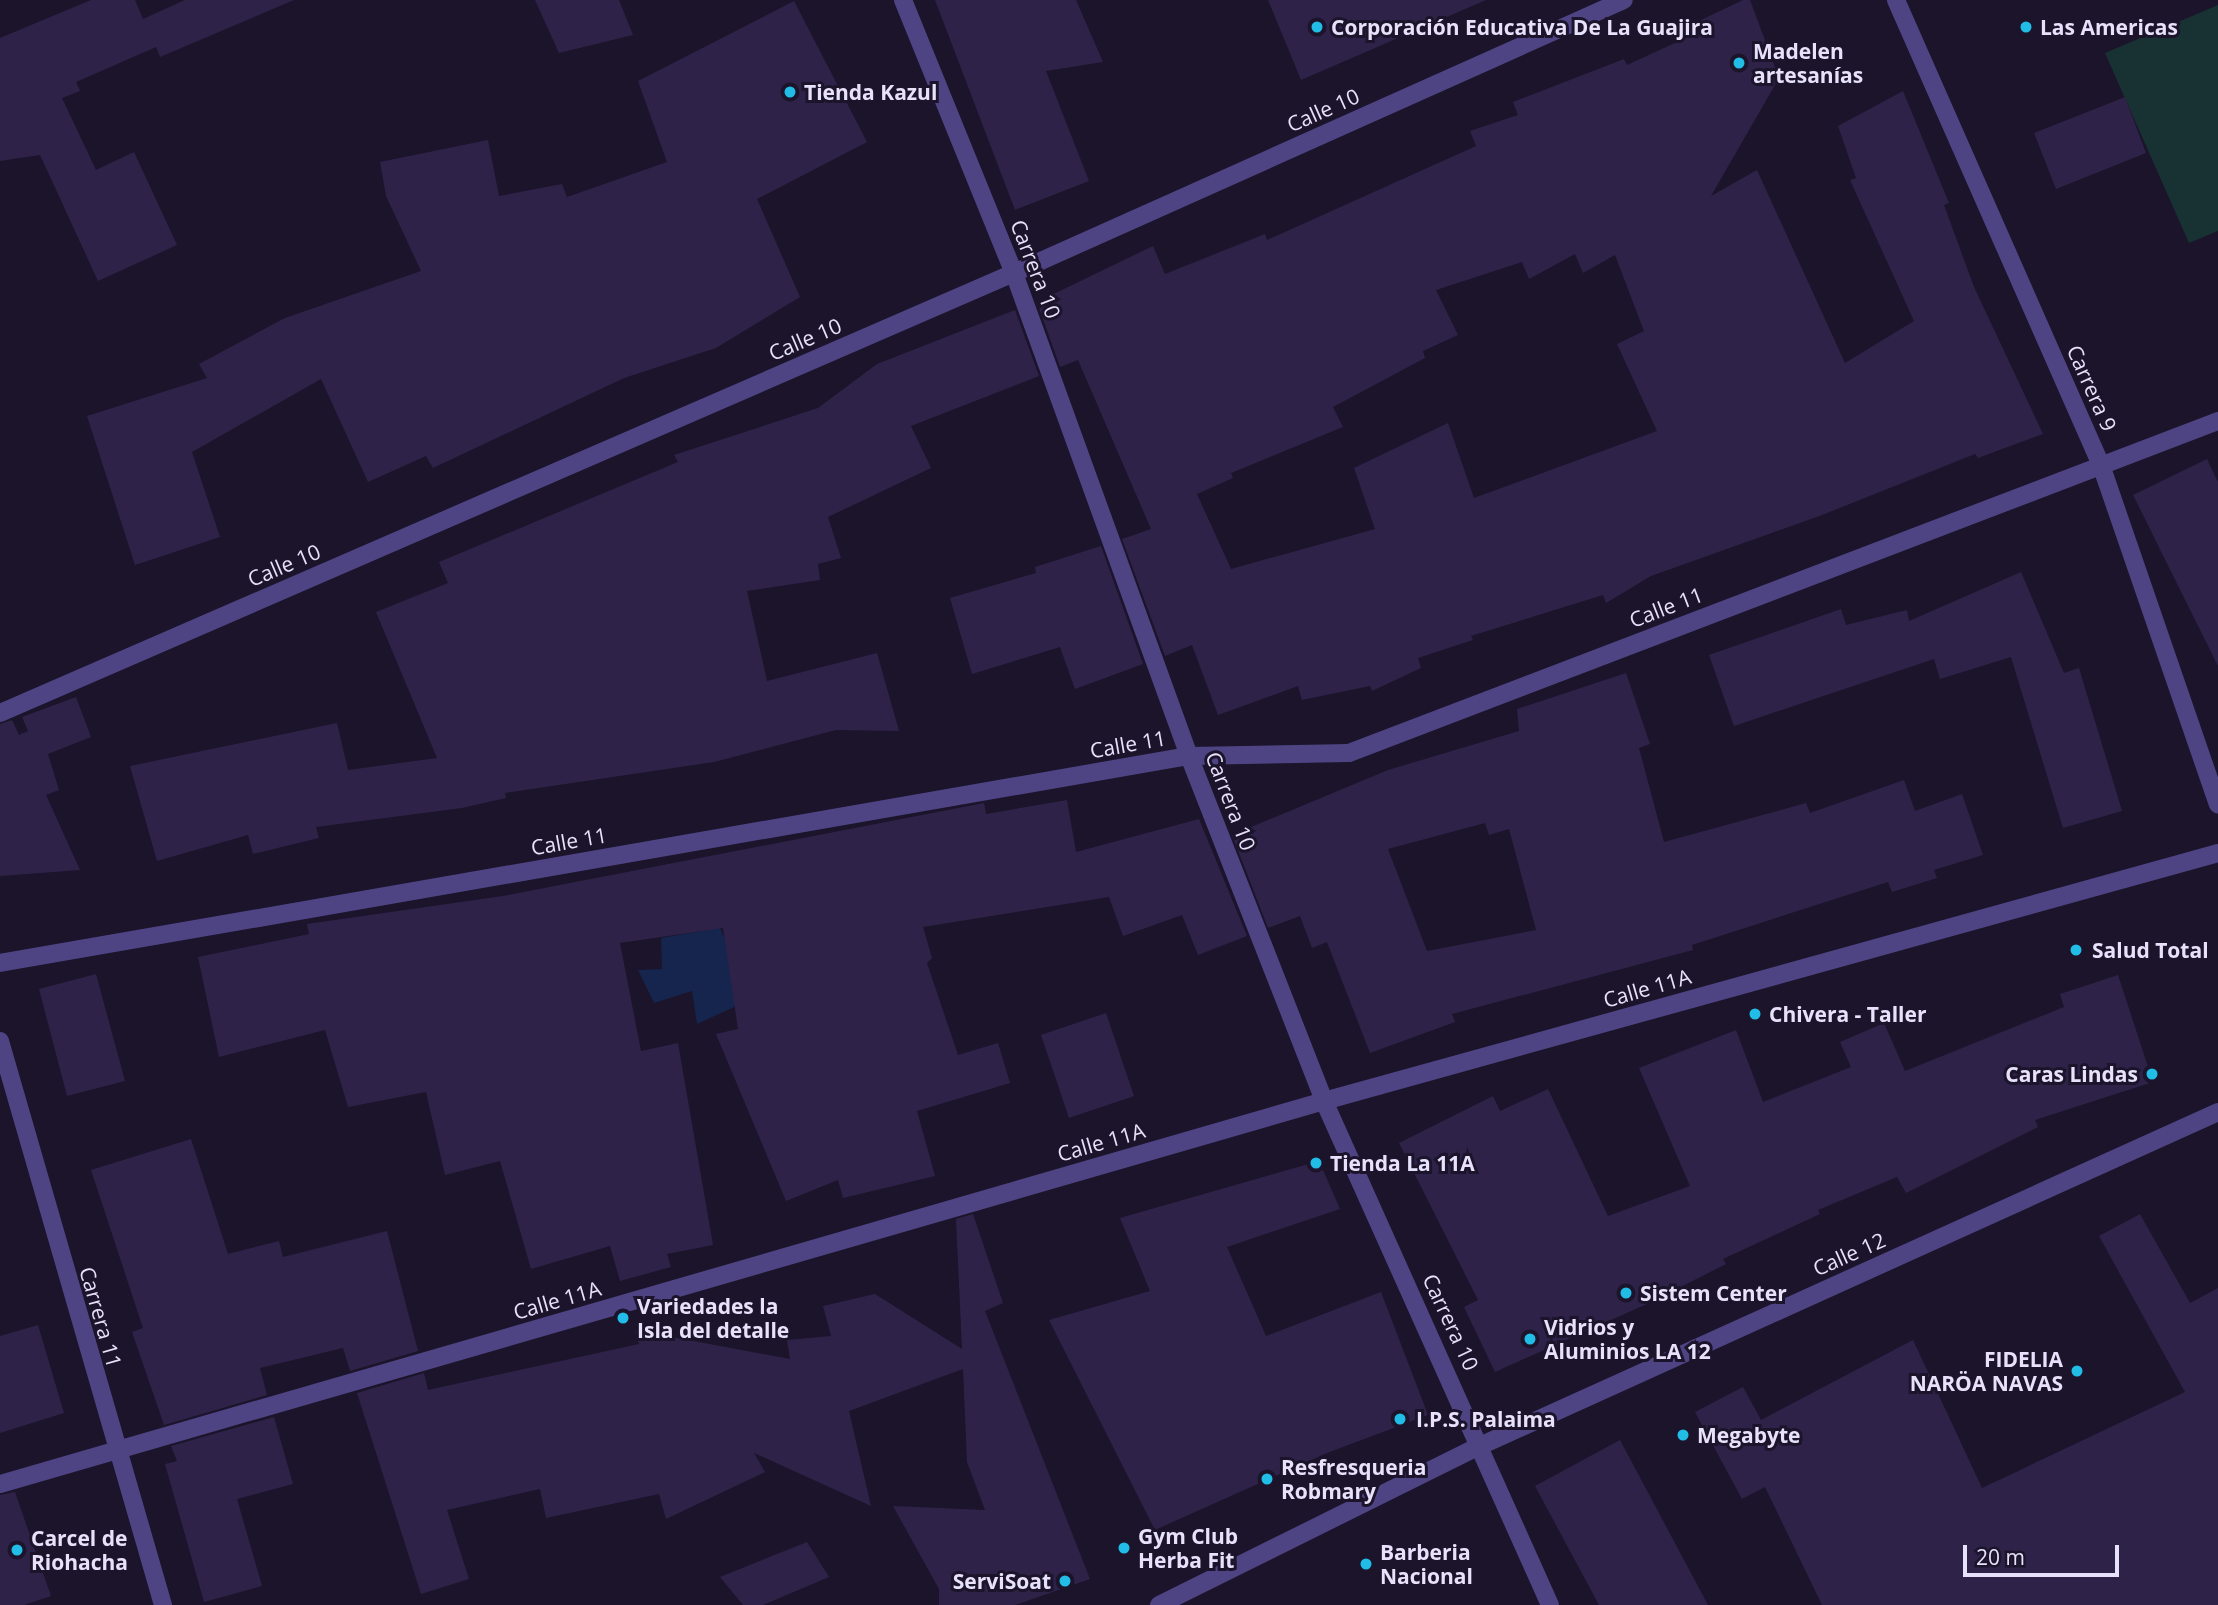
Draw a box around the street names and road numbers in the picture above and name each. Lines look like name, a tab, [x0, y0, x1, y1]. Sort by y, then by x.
street label: Calle 10	[1283, 83, 1363, 137]
street label: Carrera 10	[1006, 216, 1066, 322]
street label: Calle 10	[765, 312, 845, 366]
street label: Carrera 9	[2062, 341, 2122, 435]
street label: Calle 10	[244, 538, 324, 592]
street label: Calle 11	[1626, 581, 1706, 633]
street label: Calle 11	[1088, 725, 1168, 763]
street label: Carrera 10	[1201, 748, 1261, 854]
street label: Calle 11	[529, 822, 609, 860]
street label: Calle 11A	[1600, 963, 1694, 1013]
street label: Calle 11A	[1054, 1117, 1148, 1167]
street label: Calle 12	[1809, 1227, 1889, 1281]
street label: Carrera 11	[75, 1264, 127, 1370]
street label: Carrera 10	[1418, 1270, 1484, 1374]
street label: Calle 11A	[510, 1275, 604, 1325]

